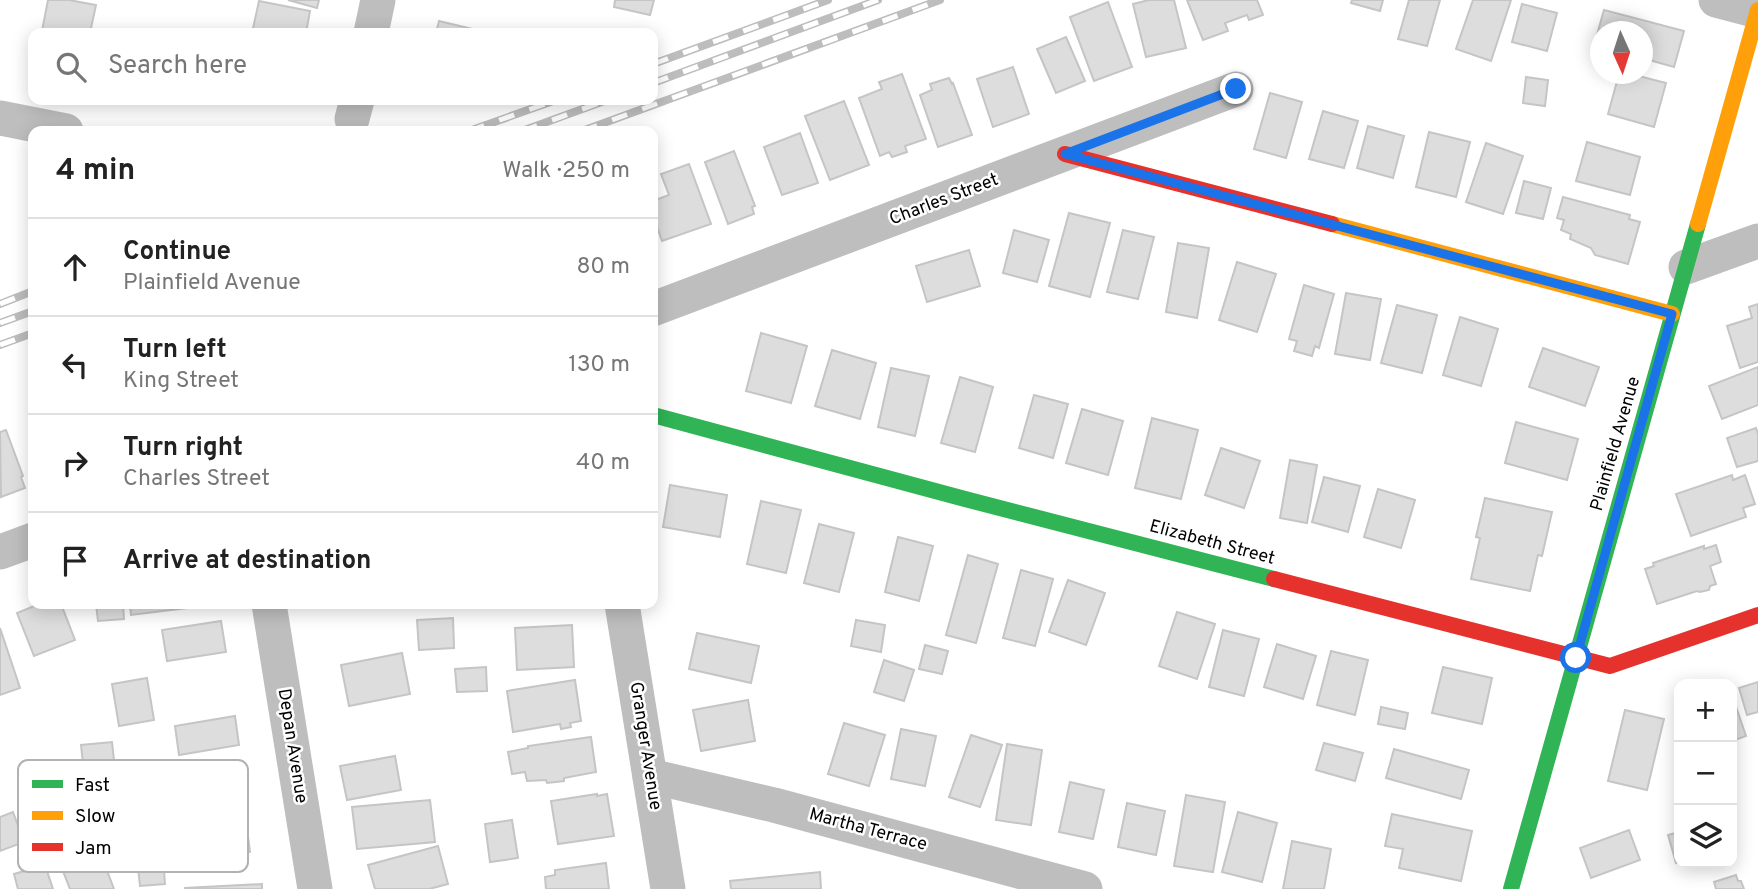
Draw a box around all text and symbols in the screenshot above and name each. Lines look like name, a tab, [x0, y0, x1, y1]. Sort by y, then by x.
north arrow	[1590, 21, 1653, 84]
search box	[28, 28, 658, 105]
icon: search	[52, 48, 90, 86]
text: Search here	[108, 50, 247, 83]
route end	[1220, 73, 1251, 104]
text: 4 min	[56, 153, 135, 190]
text: Walk · 250 m	[502, 157, 630, 186]
street label: Charles Street	[886, 169, 1002, 231]
text: Continue	[123, 236, 231, 269]
icon: ahead	[56, 248, 94, 286]
text: 80 m	[577, 253, 630, 282]
text: Plainfield Avenue	[123, 269, 301, 298]
text: Turn left	[123, 334, 227, 367]
icon: left	[56, 346, 94, 384]
text: 130 m	[568, 351, 630, 380]
text: King Street	[123, 367, 239, 396]
street label: Plainfield Avenue	[1586, 374, 1646, 514]
text: Turn right	[123, 432, 243, 465]
icon: right	[56, 444, 94, 482]
text: 40 m	[576, 449, 630, 478]
text: Charles Street	[123, 465, 270, 494]
street label: Elizabeth Street	[1147, 515, 1277, 571]
icon: arrive	[56, 542, 94, 580]
text: Arrive at destination	[123, 545, 371, 578]
route start	[1560, 642, 1591, 673]
map controls	[1674, 679, 1737, 868]
button: +	[1674, 679, 1737, 742]
street label: Granger Avenue	[623, 680, 667, 812]
street label: Depan Avenue	[272, 687, 312, 805]
button: −	[1674, 742, 1737, 805]
legend	[18, 760, 248, 872]
text: Fast	[75, 774, 110, 798]
street label: Martha Terrace	[806, 803, 930, 857]
text: Slow	[75, 805, 115, 829]
button: layers	[1674, 805, 1737, 868]
text: Jam	[75, 837, 112, 861]

